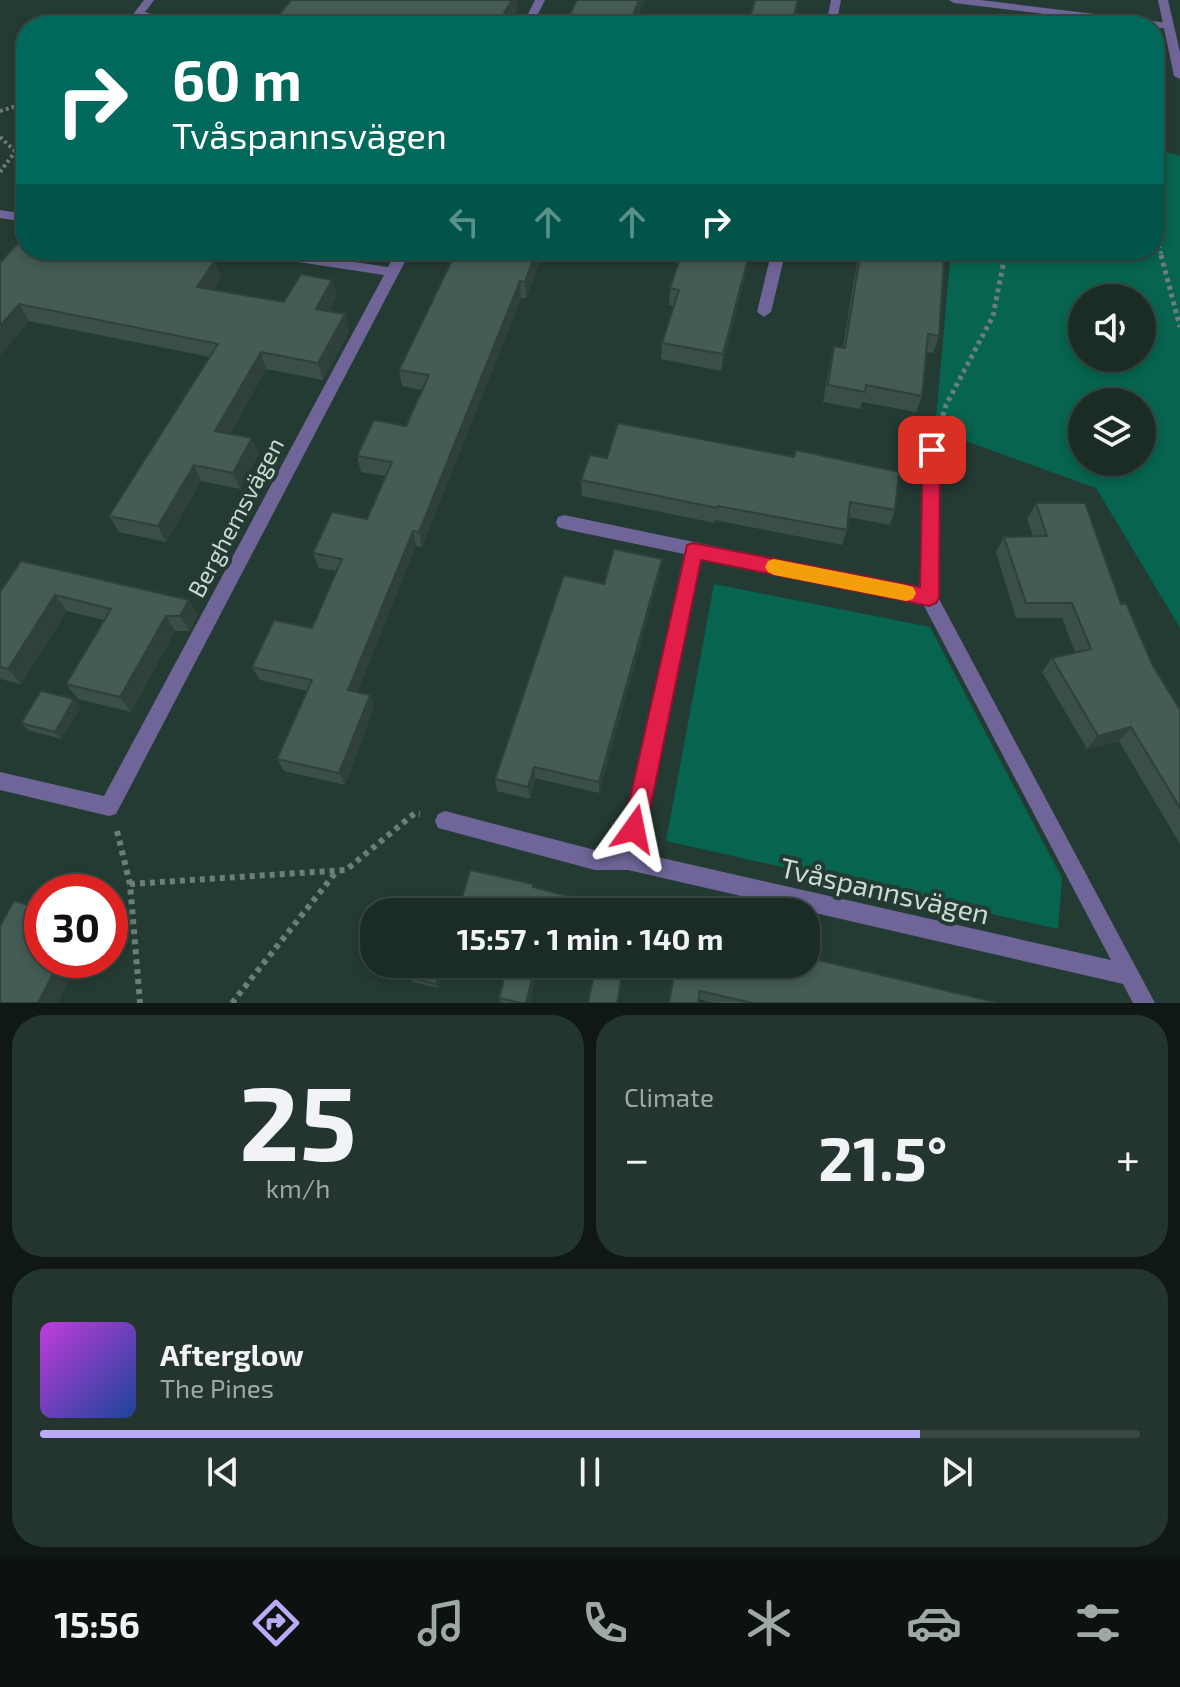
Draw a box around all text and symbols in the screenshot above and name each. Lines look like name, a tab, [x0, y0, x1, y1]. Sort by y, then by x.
text: 60 m	[172, 45, 302, 112]
icon: right	[40, 48, 144, 152]
text: Tvåspannsvägen	[172, 113, 447, 156]
icon: left	[442, 200, 486, 244]
icon: ahead	[526, 200, 570, 244]
icon: ahead	[610, 200, 654, 244]
icon: right	[694, 200, 738, 244]
map controls	[1068, 284, 1156, 476]
button: sound	[1068, 284, 1156, 372]
button: layers	[1068, 388, 1156, 476]
pin	[898, 416, 966, 484]
icon: arrive	[910, 428, 954, 472]
street label: Berghemsvägen	[181, 432, 289, 602]
position arrow	[592, 787, 676, 871]
street label: Tvåspannsvägen	[777, 849, 993, 931]
speed limit sign: 30	[24, 874, 128, 978]
text: 15:57 · 1 min · 140 m	[457, 920, 723, 956]
text: 25	[239, 1057, 357, 1182]
text: Climate	[624, 1081, 714, 1112]
text: 21.5°	[818, 1121, 947, 1193]
text: −	[624, 1131, 650, 1184]
text: +	[1116, 1131, 1140, 1184]
text: km/h	[266, 1172, 330, 1203]
text: Afterglow	[160, 1336, 304, 1372]
text: The Pines	[160, 1372, 274, 1403]
icon: previous	[201, 1450, 245, 1494]
icon: pause	[568, 1450, 612, 1494]
icon: next	[935, 1450, 979, 1494]
icon: directions	[248, 1595, 304, 1651]
icon: music	[413, 1595, 469, 1651]
icon: phone	[577, 1595, 633, 1651]
icon: climate	[741, 1595, 797, 1651]
icon: car	[906, 1595, 962, 1651]
icon: filters	[1070, 1595, 1126, 1651]
text: 15:56	[54, 1602, 140, 1645]

